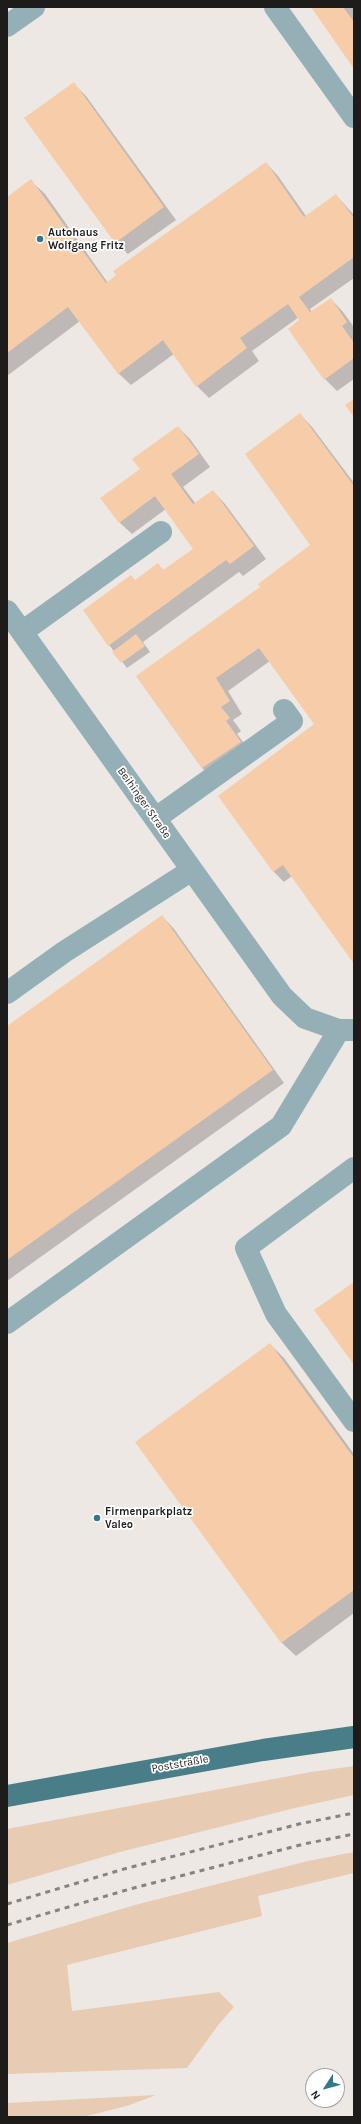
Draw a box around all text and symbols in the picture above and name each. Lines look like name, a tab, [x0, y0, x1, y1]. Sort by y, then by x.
place label: Autohaus Wolfgang Fritz	[48, 226, 124, 252]
marker: Autohaus Wolfgang Fritz	[35, 234, 45, 244]
street label: Beihinger Straße	[115, 765, 173, 841]
place label: Firmenparkplatz Valeo	[105, 1505, 192, 1531]
marker: Firmenparkplatz Valeo	[92, 1513, 102, 1523]
street label: Poststräßle	[151, 1753, 209, 1775]
north arrow	[305, 2068, 345, 2108]
text: N	[308, 2088, 323, 2102]

